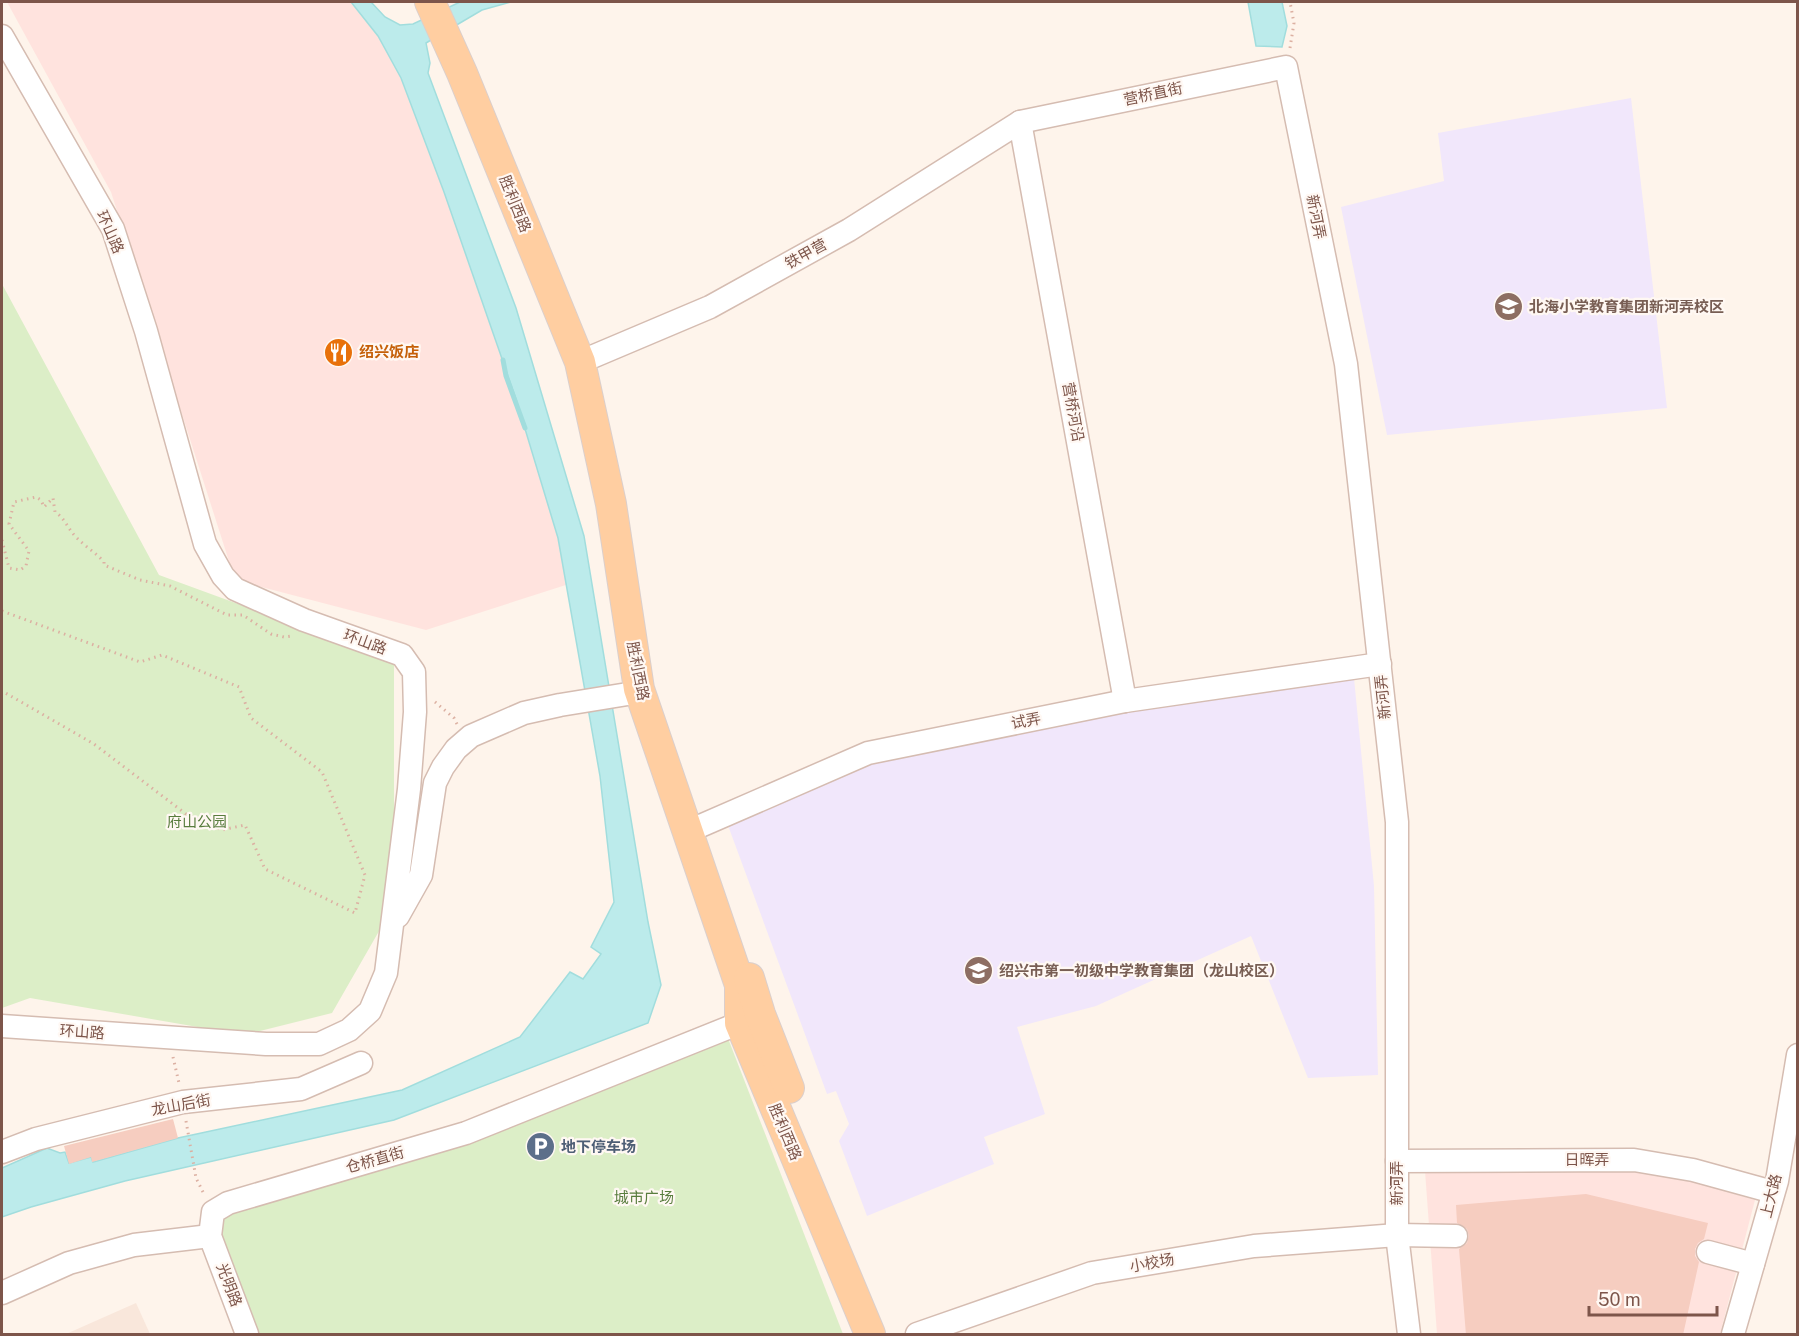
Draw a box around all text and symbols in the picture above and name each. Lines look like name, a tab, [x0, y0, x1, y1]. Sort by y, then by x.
street label: 营桥直街	[1122, 79, 1184, 108]
street label: 胜利西路	[496, 173, 535, 235]
street label: 新河弄	[1304, 193, 1329, 241]
street label: 环山路	[94, 208, 127, 256]
street label: 铁甲营	[782, 235, 830, 272]
school or university icon: 北海小学教育集团新河弄校区	[1492, 291, 1524, 323]
place label: 北海小学教育集团新河弄校区	[1529, 298, 1724, 315]
restaurant icon: 绍兴饭店	[322, 336, 354, 368]
place label: 绍兴饭店	[359, 343, 419, 360]
street label: 营桥河沿	[1060, 381, 1087, 443]
street label: 环山路	[341, 626, 389, 657]
street label: 胜利西路	[624, 640, 653, 702]
street label: 新河弄	[1372, 674, 1393, 720]
street label: 试弄	[1010, 709, 1042, 732]
park label: 府山公园	[167, 813, 227, 830]
school or university icon: 绍兴市第一初级中学教育集团（龙山校区）	[962, 955, 994, 987]
place label: 绍兴市第一初级中学教育集团（龙山校区）	[999, 962, 1284, 979]
street label: 环山路	[59, 1021, 105, 1042]
street label: 龙山后街	[150, 1091, 212, 1118]
street label: 胜利西路	[766, 1101, 805, 1163]
parking icon: 地下停车场	[524, 1131, 556, 1163]
place label: 地下停车场	[561, 1138, 636, 1155]
street label: 仓桥直街	[344, 1143, 406, 1176]
street label: 日晖弄	[1564, 1151, 1610, 1168]
street label: 新河弄	[1388, 1160, 1405, 1206]
street label: 上大路	[1757, 1172, 1784, 1220]
park label: 城市广场	[614, 1189, 674, 1206]
street label: 小校场	[1128, 1250, 1176, 1275]
street label: 光明路	[213, 1261, 245, 1309]
scale bar	[1589, 1279, 1716, 1317]
text: 50 m	[1598, 1289, 1641, 1310]

